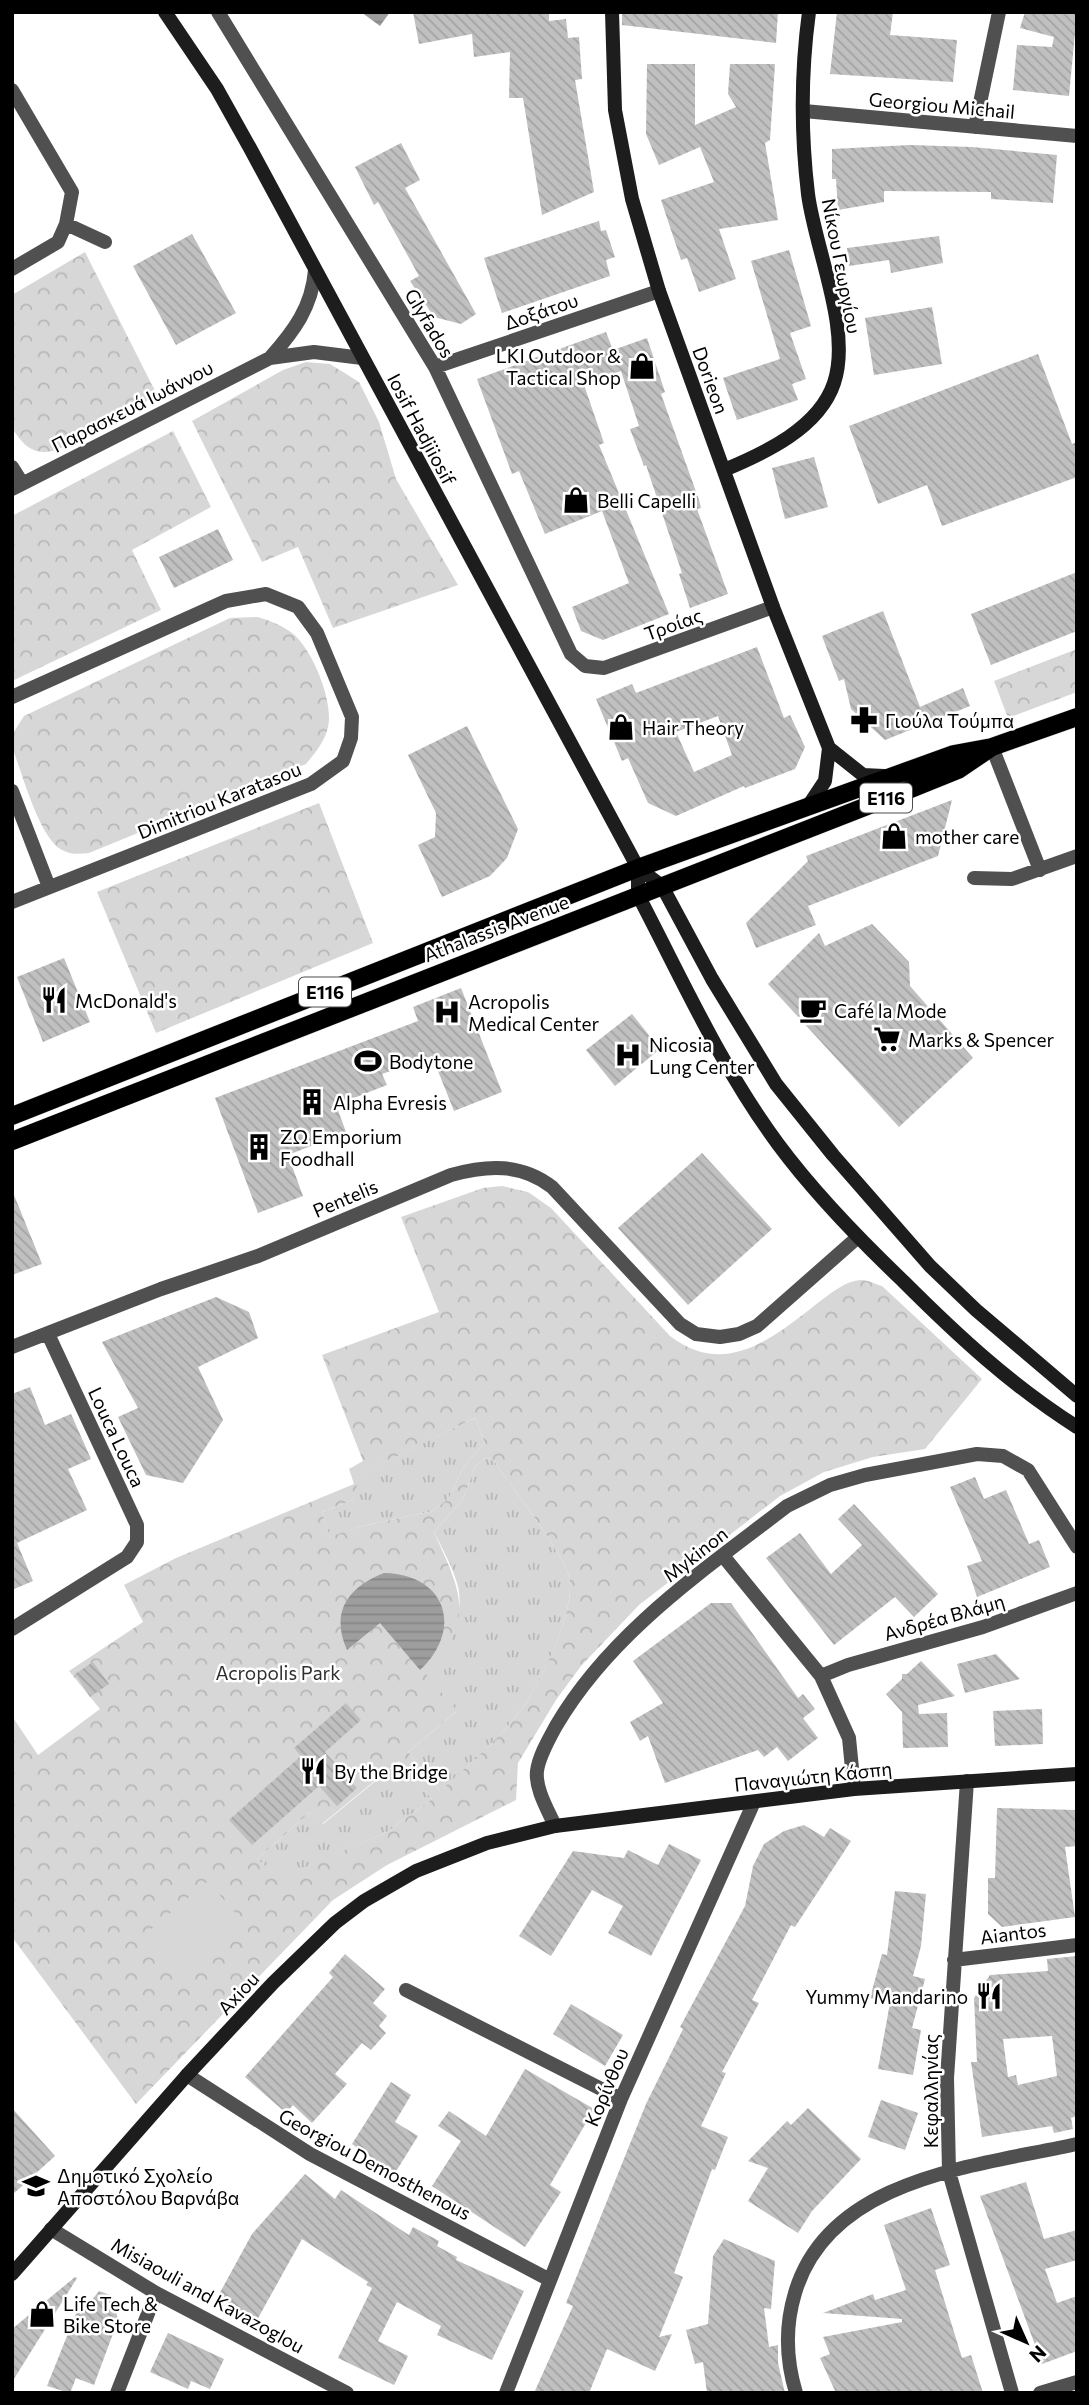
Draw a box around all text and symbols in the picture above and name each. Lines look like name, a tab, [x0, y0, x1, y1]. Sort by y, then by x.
street label: Georgiou Michail	[868, 87, 1016, 123]
street label: Νίκου Γεωργίου	[818, 196, 866, 336]
street label: Glyfados	[400, 284, 460, 362]
street label: Δοξάτου	[501, 288, 581, 334]
street label: Dorieon	[688, 343, 734, 417]
place label: LKI Outdoor & Tactical Shop	[496, 344, 621, 389]
shop icon: LKI Outdoor & Tactical Shop	[627, 351, 657, 381]
street label: Παρασκευά Ιωάννου	[47, 355, 217, 457]
street label: Iosif Hadjiiosif	[383, 369, 461, 489]
shop icon: Belli Capelli	[561, 485, 591, 515]
place label: Belli Capelli	[597, 489, 696, 512]
street label: Τροίας	[641, 603, 705, 645]
pharmacy icon: Γιούλα Τούμπα	[849, 705, 879, 735]
place label: Γιούλα Τούμπα	[885, 709, 1014, 732]
shop icon: Hair Theory	[606, 712, 636, 742]
place label: Hair Theory	[642, 716, 744, 739]
street label: Dimitriou Karatasou	[134, 757, 304, 843]
road number: E116	[860, 784, 912, 812]
shop icon: mother care	[879, 821, 909, 851]
place label: mother care	[915, 825, 1019, 848]
street label: Athalassis Avenue	[420, 890, 572, 966]
road number: E116	[299, 978, 351, 1007]
restaurant icon: McDonald's	[39, 985, 69, 1015]
place label: McDonald's	[75, 989, 177, 1012]
place label: Acropolis Medical Center	[468, 990, 599, 1035]
cafe icon: Café la Mode	[798, 995, 828, 1025]
hospital icon: Acropolis Medical Center	[432, 997, 462, 1027]
place label: Café la Mode	[834, 999, 947, 1022]
supermarket icon: Marks & Spencer	[872, 1024, 902, 1054]
place label: Marks & Spencer	[908, 1028, 1054, 1051]
place label: Nicosia Lung Center	[649, 1033, 755, 1078]
hospital icon: Nicosia Lung Center	[613, 1040, 643, 1070]
sports icon: Bodytone	[353, 1046, 383, 1076]
place label: Bodytone	[389, 1050, 473, 1073]
building icon: Alpha Evresis	[297, 1087, 327, 1117]
place label: Alpha Evresis	[333, 1091, 447, 1114]
place label: ΖΩ Emporium Foodhall	[280, 1125, 402, 1170]
building icon: ΖΩ Emporium Foodhall	[244, 1132, 274, 1162]
street label: Pentelis	[309, 1174, 381, 1222]
street label: Louca Louca	[84, 1383, 150, 1491]
street label: Mykinon	[658, 1522, 732, 1586]
street label: Ανδρέα Βλάμη	[881, 1589, 1007, 1645]
park label: Acropolis Park	[215, 1661, 341, 1684]
restaurant icon: By the Bridge	[298, 1756, 328, 1786]
street label: Παναγιώτη Κάσπη	[733, 1756, 893, 1796]
place label: By the Bridge	[334, 1760, 448, 1783]
street label: Aiantos	[979, 1918, 1047, 1948]
street label: Axiou	[213, 1967, 263, 2019]
restaurant icon: Yummy Mandarino	[974, 1981, 1004, 2011]
place label: Yummy Mandarino	[805, 1985, 968, 2008]
street label: Κεφαλληνίας	[919, 2034, 942, 2148]
street label: Κορίνθου	[579, 2044, 633, 2130]
street label: Georgiou Demosthenous	[275, 2104, 475, 2224]
place label: Δημοτικό Σχολείο Αποστόλου Βαρνάβα	[57, 2164, 239, 2209]
school or university icon: Δημοτικό Σχολείο Αποστόλου Βαρνάβα	[21, 2171, 51, 2201]
street label: Misiaouli and Kavazoglou	[107, 2232, 309, 2358]
place label: Life Tech & Bike Store	[63, 2292, 158, 2337]
shop icon: Life Tech & Bike Store	[27, 2299, 57, 2329]
north arrow	[991, 2307, 1061, 2377]
text: N	[1025, 2341, 1052, 2368]

